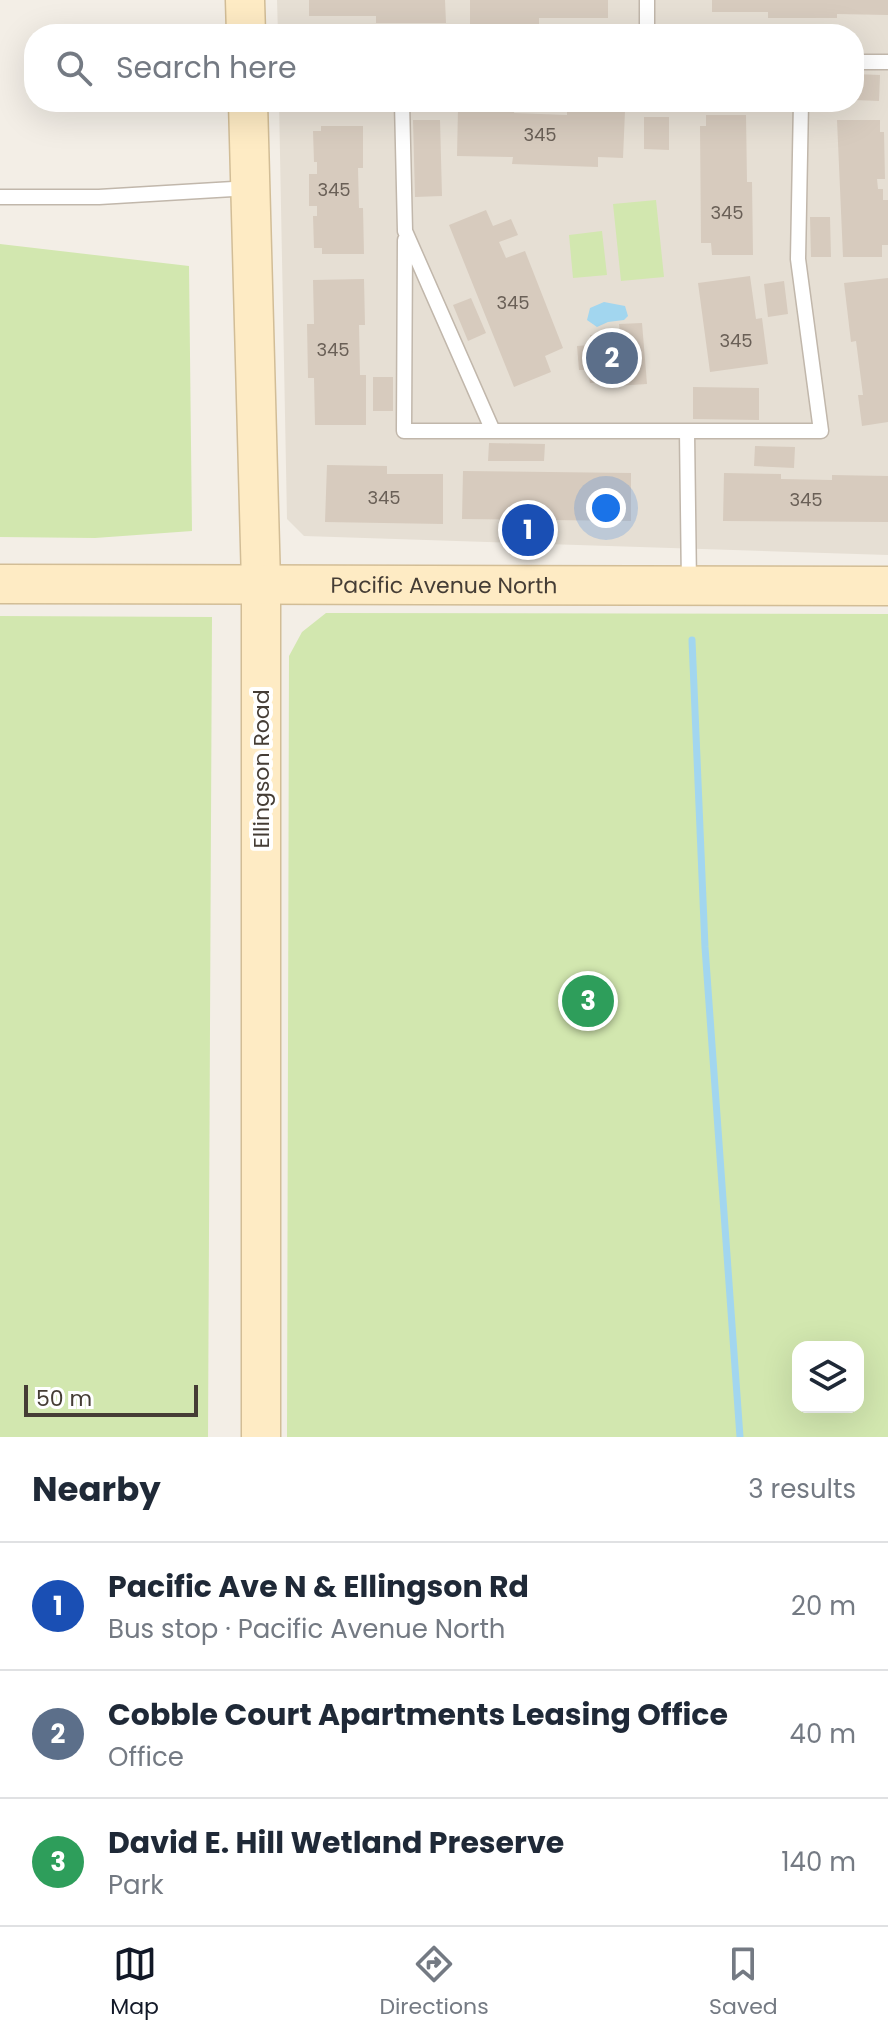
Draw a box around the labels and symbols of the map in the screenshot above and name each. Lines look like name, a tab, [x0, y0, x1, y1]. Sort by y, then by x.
house number: 345	[523, 122, 557, 147]
house number: 345	[317, 177, 351, 202]
house number: 345	[710, 200, 744, 225]
house number: 345	[496, 290, 530, 315]
pin: 2	[586, 328, 638, 388]
house number: 345	[719, 328, 753, 353]
house number: 345	[316, 337, 350, 362]
house number: 345	[367, 485, 401, 510]
house number: 345	[789, 487, 823, 512]
your location	[586, 488, 626, 528]
pin: 1	[502, 500, 554, 560]
street label: Pacific Avenue North	[331, 570, 557, 601]
street label: Ellingson Road	[246, 689, 277, 849]
pin: 3	[562, 971, 614, 1031]
scale bar	[24, 1381, 198, 1417]

